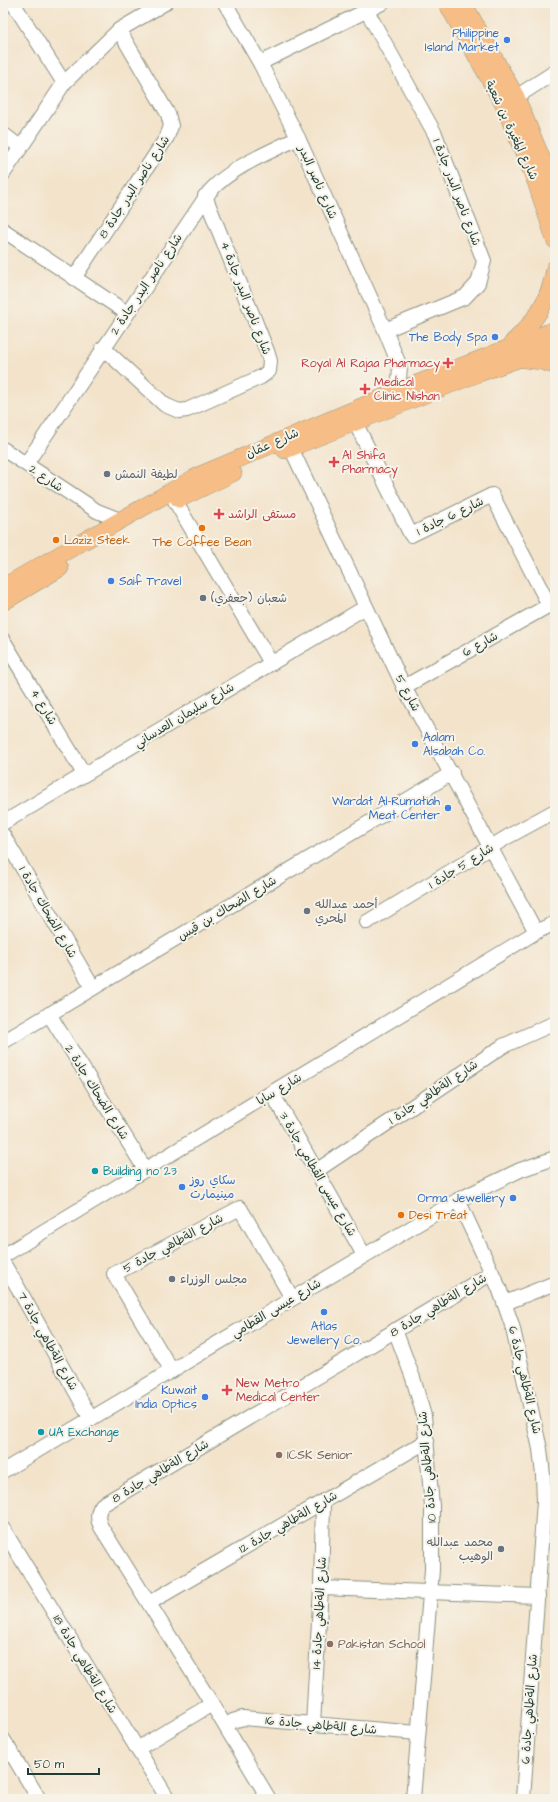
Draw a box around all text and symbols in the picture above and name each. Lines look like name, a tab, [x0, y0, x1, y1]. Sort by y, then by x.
place label: Philippine Island Market	[425, 25, 500, 56]
marker: Philippine Island Market	[502, 35, 512, 45]
street label: شارع المغيرة بن شعبة	[481, 78, 542, 183]
street label: شارع ناصر البدر جادة 8	[95, 133, 174, 242]
street label: شارع ناصر البدر جادة 1	[428, 136, 485, 248]
street label: شارع ناصر البدر	[293, 142, 341, 222]
street label: شارع ناصر البدر جادة 2	[106, 230, 187, 338]
street label: شارع ناصر البدر جادة 4	[216, 239, 275, 357]
place label: The Body Spa	[409, 329, 487, 347]
marker: The Body Spa	[490, 332, 500, 342]
place label: Royal Al Rajaa Pharmacy	[301, 355, 440, 373]
marker: Royal Al Rajaa Pharmacy	[443, 358, 453, 368]
place label: Medical Clinic Nishan	[374, 374, 440, 405]
marker: Medical Clinic Nishan	[359, 383, 371, 395]
street label: شارع عمّان	[243, 424, 301, 463]
place label: Al Shifa Pharmacy	[342, 447, 398, 479]
marker: Al Shifa Pharmacy	[329, 457, 339, 467]
street label: شارع 2	[25, 461, 66, 496]
place label: لطيفة النمش	[115, 466, 178, 483]
marker: لطيفة النمش	[102, 469, 112, 479]
street label: شارع 6 جادة 1	[414, 493, 487, 540]
place label: مستفى الراشد	[228, 506, 296, 523]
marker: مستفى الراشد	[213, 508, 225, 520]
marker: The Coffee Bean	[197, 523, 207, 533]
place label: Laziz Steek	[64, 532, 130, 549]
place label: The Coffee Bean	[152, 534, 252, 551]
marker: Laziz Steek	[51, 535, 61, 545]
place label: Saif Travel	[119, 573, 181, 590]
marker: Saif Travel	[106, 576, 116, 586]
place label: شعبان (جعفري)	[211, 590, 287, 607]
marker: شعبان (جعفري)	[198, 593, 208, 603]
street label: شارع 6	[459, 628, 501, 661]
street label: شارع 5	[391, 672, 424, 715]
street label: شارع سليمان العدساني	[131, 679, 238, 754]
street label: شارع 4	[26, 686, 61, 728]
place label: Aalam Alsabah Co.	[423, 729, 486, 760]
marker: Aalam Alsabah Co.	[410, 739, 420, 749]
place label: Wardat Al-Rumatiah Meat Center	[332, 793, 440, 824]
marker: Wardat Al-Rumatiah Meat Center	[443, 803, 453, 813]
street label: شارع 5 جادة 1	[425, 840, 497, 893]
street label: شارع الضحاك جادة 1	[14, 863, 81, 961]
street label: شارع الضحاك بن قيس	[175, 872, 280, 945]
place label: أحمد عبدالله المحري	[315, 896, 378, 927]
marker: أحمد عبدالله المحري	[302, 906, 312, 916]
street label: شارع الضحاك جادة 2	[61, 1042, 133, 1143]
street label: شارع الةطاهي جادة 1	[385, 1056, 482, 1130]
street label: شارع سابا	[253, 1069, 305, 1110]
street label: شارع عيسى القطامي جادة 3	[273, 1109, 360, 1241]
place label: Building no 23	[103, 1163, 177, 1181]
marker: Building no 23	[90, 1166, 100, 1176]
place label: سكاي روز مينيمارت	[189, 1172, 236, 1203]
marker: سكاي روز مينيمارت	[177, 1182, 187, 1192]
place label: Orma Jewellery	[418, 1190, 505, 1208]
marker: Orma Jewellery	[508, 1193, 518, 1203]
place label: Desi Treat	[409, 1207, 468, 1224]
street label: شارع الةطاهي جادة 5	[120, 1210, 227, 1279]
marker: Desi Treat	[396, 1210, 406, 1220]
street label: شارع الةطاهي جادة 8	[386, 1270, 491, 1343]
place label: مجلس الوزراء	[180, 1271, 247, 1288]
marker: مجلس الوزراء	[167, 1274, 177, 1284]
street label: شارع عيسى القطامي	[228, 1275, 325, 1344]
street label: شارع الةطاهي جادة 7	[12, 1289, 82, 1395]
marker: Atlas Jewellery Co.	[319, 1307, 329, 1317]
place label: Atlas Jewellery Co.	[287, 1318, 361, 1350]
street label: شارع الةطاهي جادة 6	[502, 1324, 545, 1436]
place label: New Metro Medical Center	[236, 1375, 320, 1406]
place label: Kuwait India Optics	[135, 1382, 197, 1413]
marker: New Metro Medical Center	[221, 1384, 233, 1396]
marker: Kuwait India Optics	[200, 1392, 210, 1402]
street label: شارع الةطاهي جادة 10	[414, 1410, 443, 1523]
place label: UA Exchange	[49, 1424, 120, 1442]
marker: UA Exchange	[36, 1427, 46, 1437]
street label: شارع الةطاهي جادة 8	[108, 1436, 213, 1509]
place label: ICSK Senior	[287, 1447, 353, 1464]
marker: ICSK Senior	[274, 1450, 284, 1460]
street label: شارع الةطاهي جادة 12	[236, 1487, 342, 1559]
place label: محمد عبدالله الوهيب	[427, 1534, 493, 1565]
marker: محمد عبدالله الوهيب	[496, 1544, 506, 1554]
street label: شارع الةطاهي جادة 14	[308, 1556, 333, 1670]
street label: شارع الةطاهي جادة 18	[47, 1612, 121, 1718]
place label: Pakistan School	[338, 1636, 425, 1653]
marker: Pakistan School	[325, 1639, 335, 1649]
street label: شارع الةطاهي جادة 6	[517, 1653, 544, 1765]
street label: شارع الةطاهي جادة 16	[264, 1712, 377, 1741]
scale bar	[28, 1750, 99, 1776]
text: 50 m	[34, 1756, 65, 1773]

